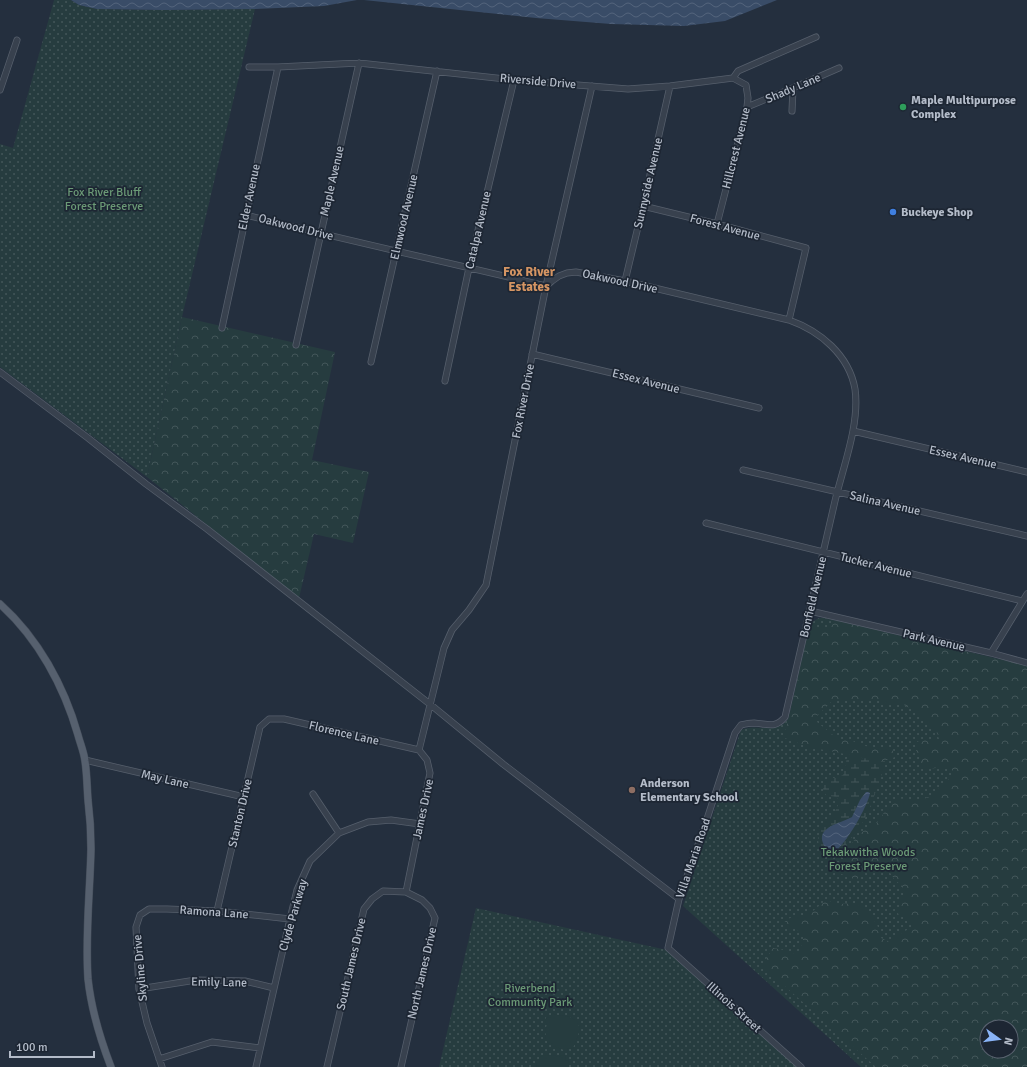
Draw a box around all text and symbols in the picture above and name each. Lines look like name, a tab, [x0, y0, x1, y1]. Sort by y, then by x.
street label: Shady Lane	[763, 70, 823, 107]
street label: Riverside Drive	[499, 71, 577, 92]
place label: Maple Multipurpose Complex	[911, 93, 1016, 122]
marker: Maple Multipurpose Complex	[898, 102, 908, 112]
street label: Hillcrest Avenue	[719, 106, 754, 191]
street label: Sunnyside Avenue	[631, 136, 666, 230]
street label: Maple Avenue	[317, 144, 348, 218]
street label: Elder Avenue	[235, 163, 264, 232]
street label: Elmwood Avenue	[387, 173, 422, 261]
park label: Fox River Bluff Forest Preserve	[65, 185, 143, 214]
street label: Catalpa Avenue	[462, 190, 495, 271]
place label: Buckeye Shop	[901, 205, 973, 220]
marker: Buckeye Shop	[888, 207, 898, 217]
street label: Oakwood Drive	[257, 211, 335, 244]
street label: Forest Avenue	[688, 211, 762, 244]
district label: Fox River Estates	[503, 264, 556, 295]
street label: Oakwood Drive	[581, 266, 659, 297]
street label: Fox River Drive	[509, 363, 538, 440]
street label: Essex Avenue	[611, 366, 681, 397]
street label: Essex Avenue	[928, 442, 998, 473]
street label: Salina Avenue	[848, 488, 922, 519]
street label: Tucker Avenue	[838, 549, 913, 582]
street label: Bonfield Avenue	[797, 555, 830, 639]
street label: Park Avenue	[901, 626, 966, 655]
street label: Florence Lane	[307, 718, 380, 749]
street label: May Lane	[139, 767, 190, 792]
place label: Anderson Elementary School	[640, 776, 739, 805]
street label: Stanton Drive	[225, 777, 256, 849]
street label: James Drive	[410, 777, 437, 841]
marker: Anderson Elementary School	[627, 785, 637, 795]
street label: Villa Maria Road	[673, 816, 714, 900]
park label: Tekakwitha Woods Forest Preserve	[821, 845, 915, 874]
street label: Clyde Parkway	[276, 877, 311, 953]
street label: Ramona Lane	[179, 903, 249, 922]
street label: South James Drive	[334, 916, 369, 1012]
street label: North James Drive	[405, 926, 440, 1021]
street label: Skyline Drive	[130, 934, 151, 1002]
street label: Emily Lane	[191, 975, 247, 990]
street label: Illinois Street	[703, 979, 764, 1036]
park label: Riverbend Community Park	[488, 981, 572, 1010]
north arrow	[979, 1019, 1019, 1059]
scale bar	[10, 1033, 94, 1059]
text: N	[1001, 1036, 1015, 1047]
text: 100 m	[16, 1040, 48, 1055]

